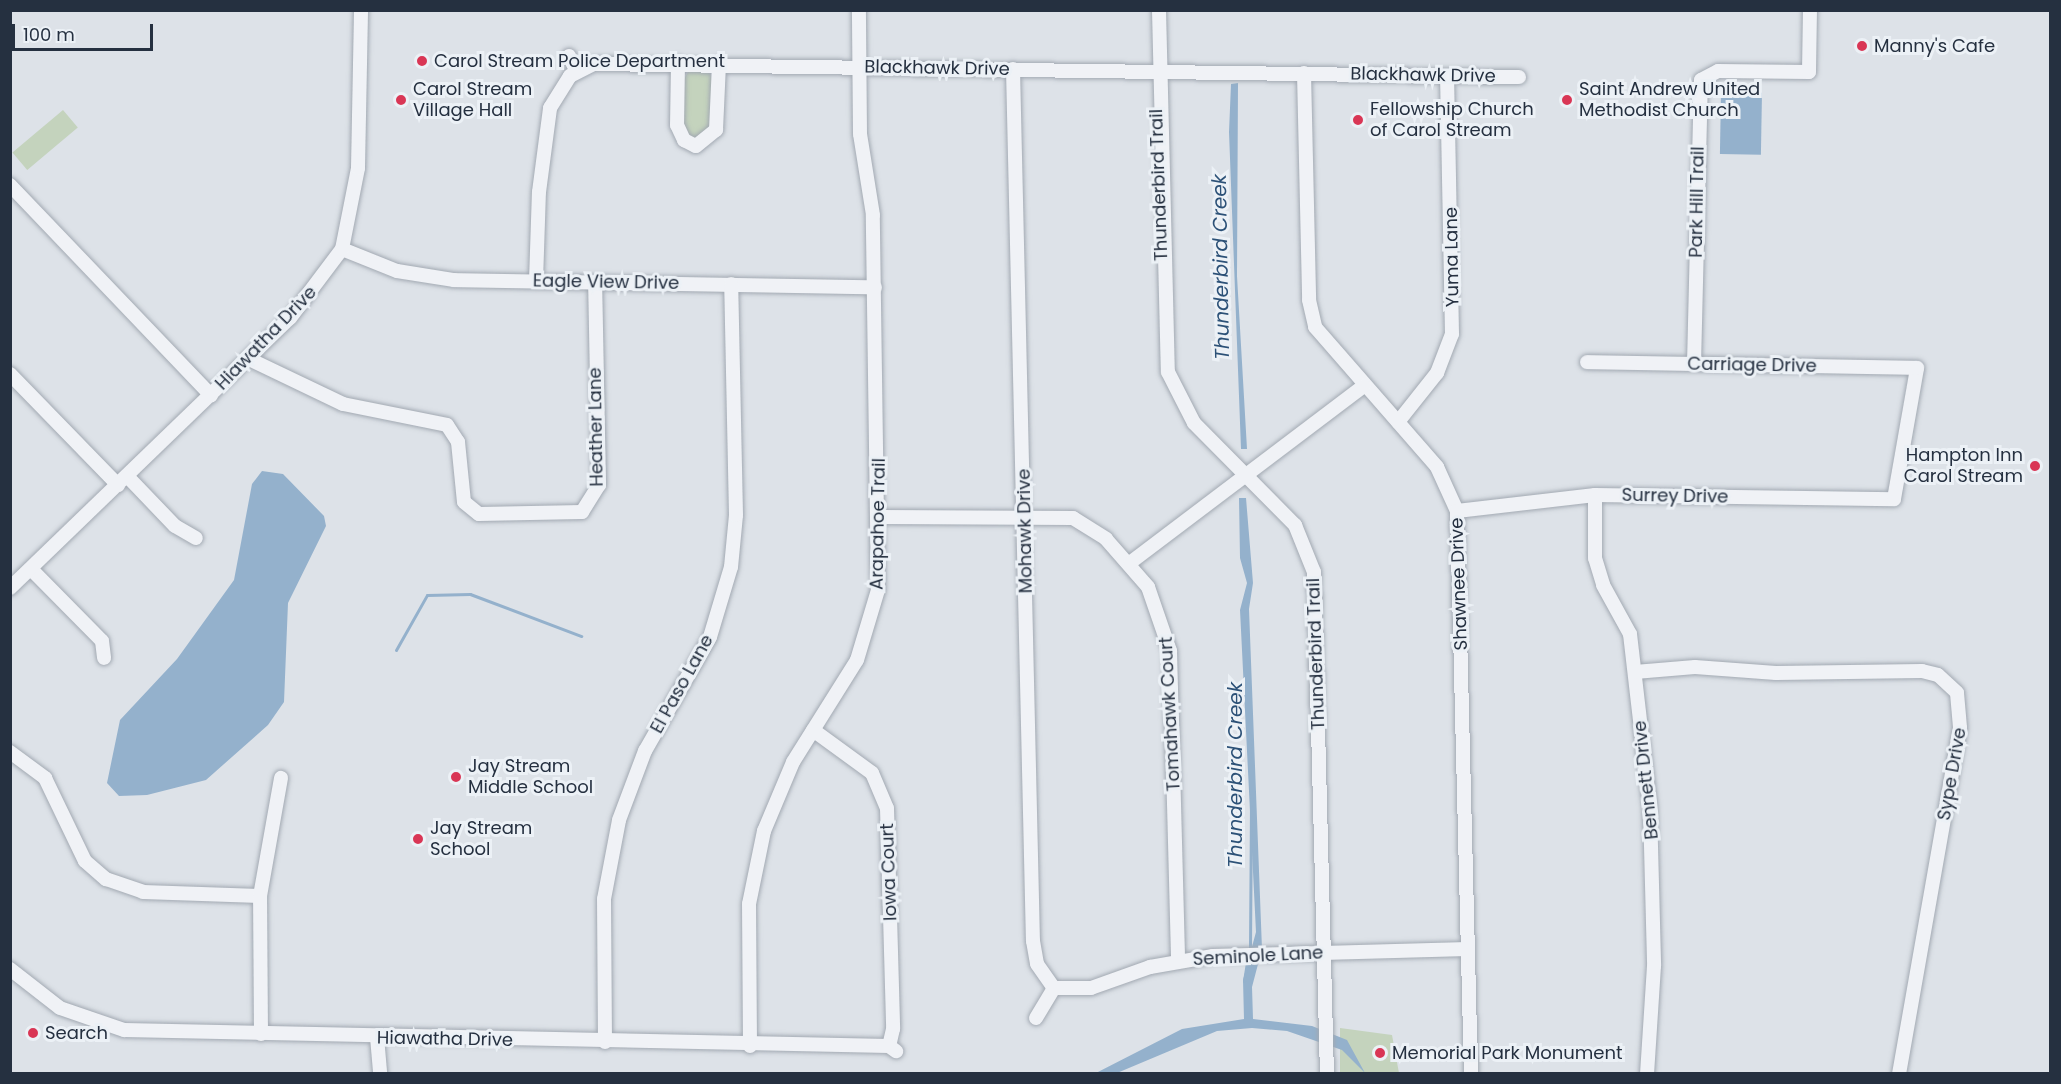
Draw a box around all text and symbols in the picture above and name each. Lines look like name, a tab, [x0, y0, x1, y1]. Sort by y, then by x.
scale bar	[15, 12, 156, 50]
text: 100 m	[23, 22, 75, 47]
place label: Manny's Cafe	[1874, 35, 1995, 57]
marker: Manny's Cafe	[1855, 39, 1869, 53]
place label: Carol Stream Police Department	[434, 50, 725, 72]
marker: Carol Stream Police Department	[415, 54, 429, 68]
street label: Blackhawk Drive	[864, 56, 1010, 80]
street label: Blackhawk Drive	[1350, 63, 1496, 87]
place label: Carol Stream Village Hall	[413, 79, 532, 122]
place label: Saint Andrew United Methodist Church	[1579, 79, 1760, 122]
marker: Carol Stream Village Hall	[394, 93, 408, 107]
marker: Saint Andrew United Methodist Church	[1560, 93, 1574, 107]
place label: Fellowship Church of Carol Stream	[1370, 99, 1534, 142]
street label: Thunderbird Trail	[1146, 109, 1172, 261]
marker: Fellowship Church of Carol Stream	[1351, 113, 1365, 127]
street label: Park Hill Trail	[1685, 146, 1709, 258]
water label: Thunderbird Creek	[1207, 174, 1235, 360]
street label: Yuma Lane	[1440, 207, 1464, 307]
street label: Eagle View Drive	[533, 270, 679, 294]
street label: Hiawatha Drive	[211, 282, 321, 394]
street label: Carriage Drive	[1687, 353, 1817, 377]
street label: Heather Lane	[584, 367, 608, 487]
place label: Hampton Inn Carol Stream	[1904, 445, 2023, 488]
street label: Arapahoe Trail	[866, 458, 890, 590]
marker: Hampton Inn Carol Stream	[2028, 459, 2042, 473]
street label: Mohawk Drive	[1013, 468, 1037, 594]
street label: Surrey Drive	[1621, 484, 1729, 508]
street label: Shawnee Drive	[1446, 517, 1472, 651]
street label: Thunderbird Trail	[1303, 578, 1329, 730]
street label: El Paso Lane	[646, 631, 718, 737]
street label: Tomahawk Court	[1155, 636, 1185, 792]
water label: Thunderbird Creek	[1223, 682, 1247, 868]
street label: Bennett Drive	[1629, 719, 1663, 841]
street label: Sype Drive	[1933, 726, 1971, 822]
place label: Jay Stream Middle School	[468, 756, 593, 798]
marker: Jay Stream Middle School	[449, 770, 463, 784]
place label: Jay Stream School	[430, 818, 532, 860]
street label: Iowa Court	[876, 823, 902, 921]
marker: Jay Stream School	[411, 832, 425, 846]
street label: Seminole Lane	[1192, 942, 1324, 970]
place label: Search	[45, 1022, 108, 1044]
marker: Search	[26, 1026, 40, 1040]
street label: Hiawatha Drive	[377, 1027, 513, 1051]
place label: Memorial Park Monument	[1392, 1042, 1622, 1064]
marker: Memorial Park Monument	[1373, 1046, 1387, 1060]

